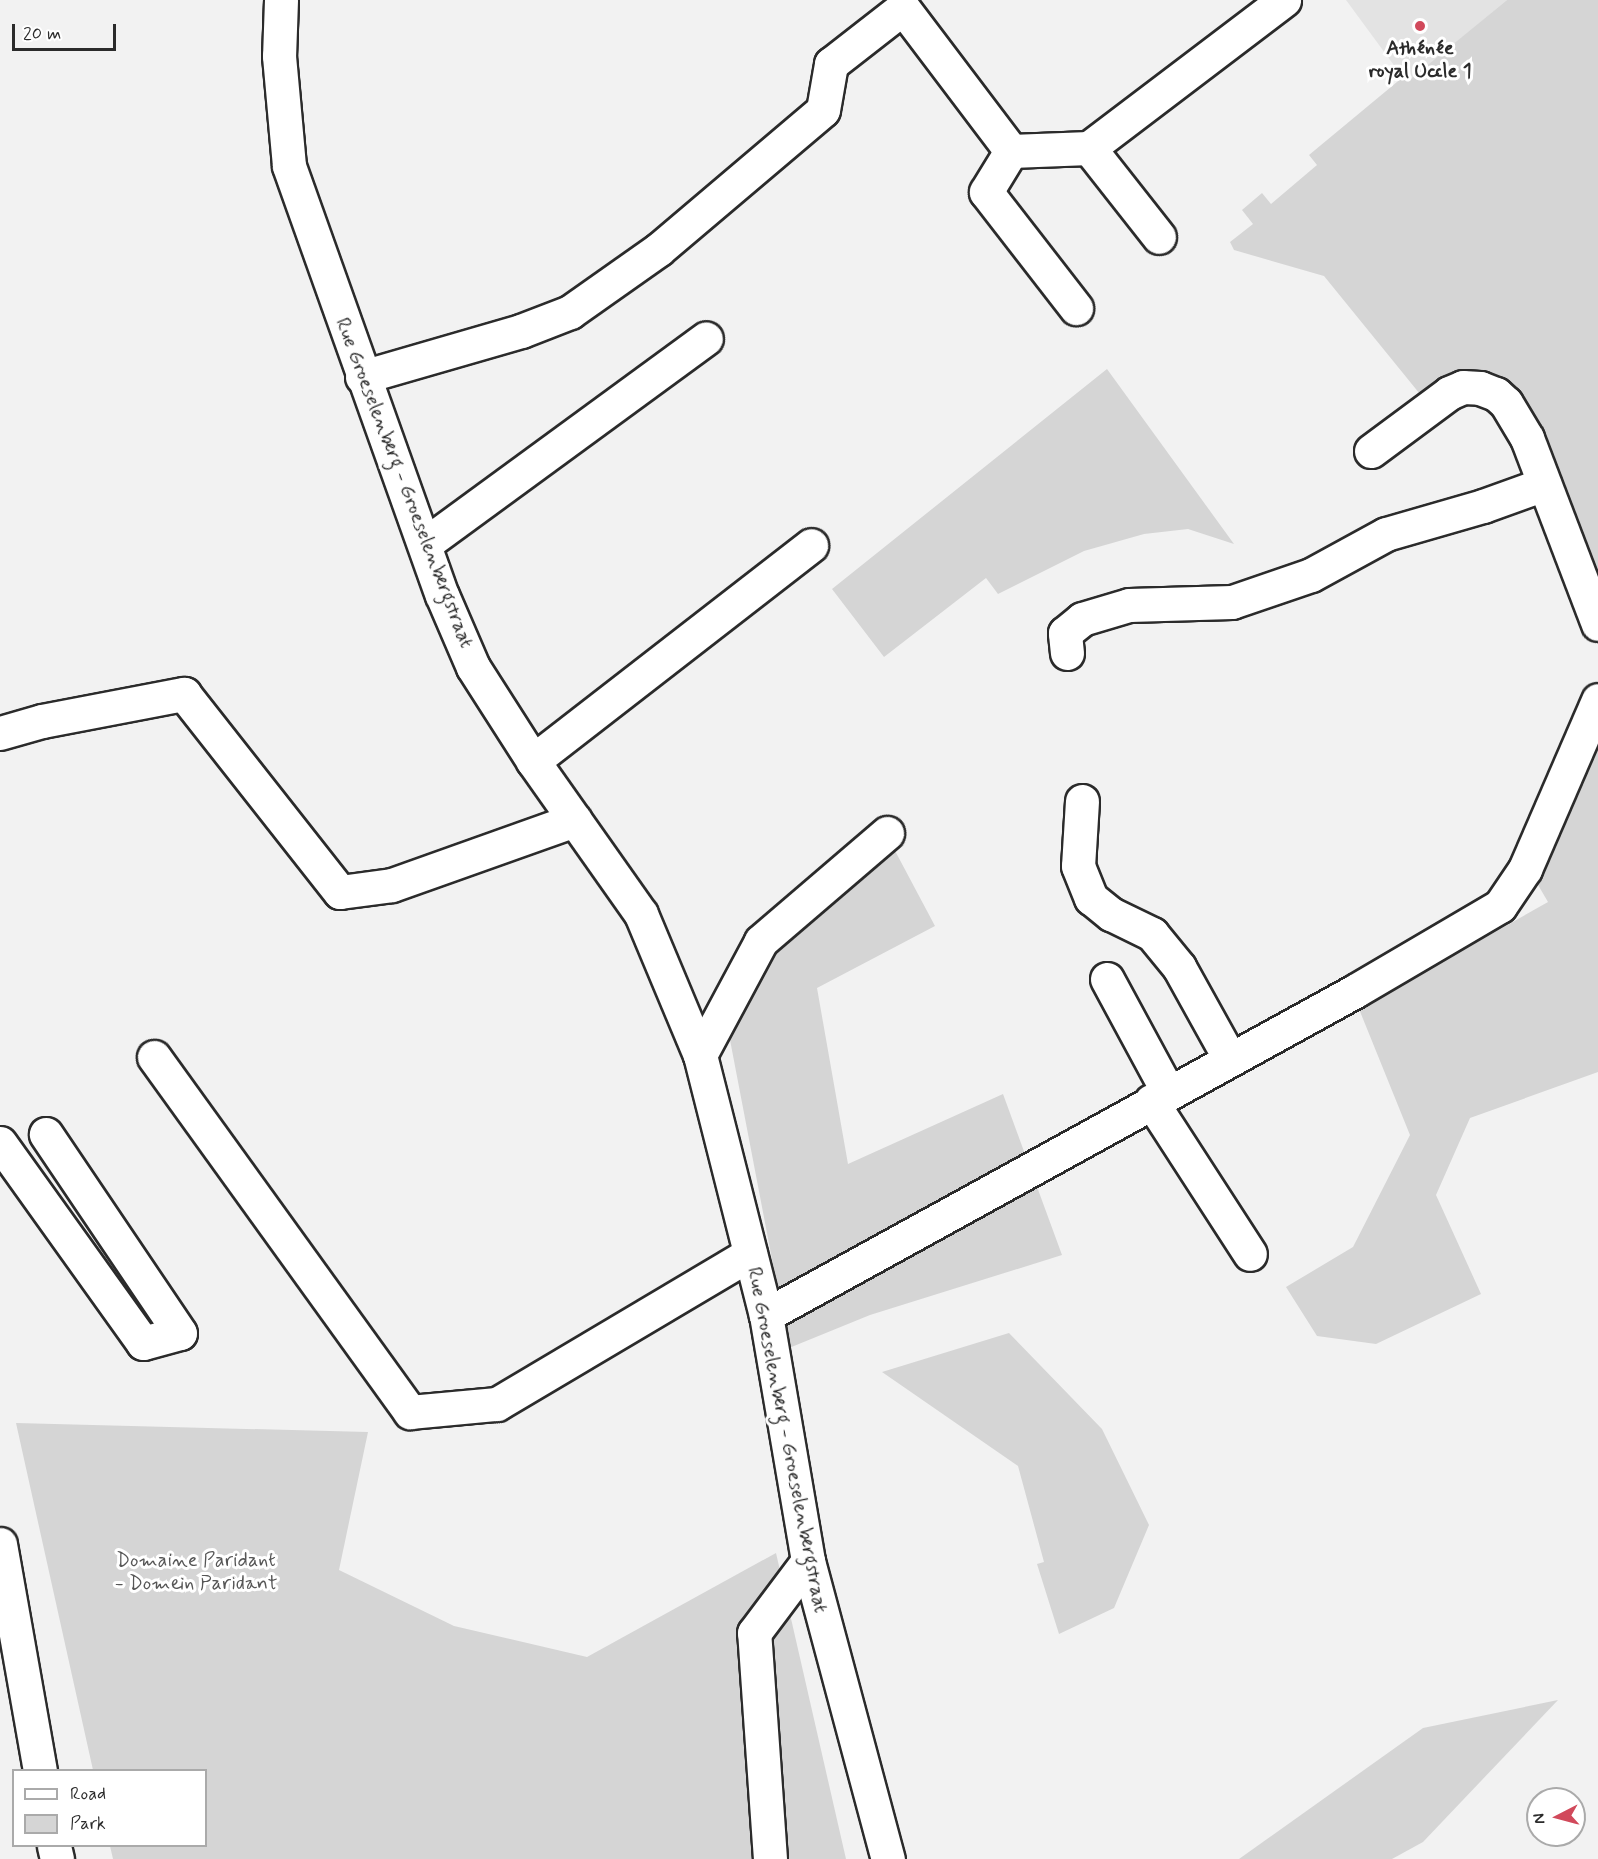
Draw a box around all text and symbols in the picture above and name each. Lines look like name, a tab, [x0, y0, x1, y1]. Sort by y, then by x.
scale bar	[15, 12, 118, 50]
marker: Athénée royal Uccle 1	[1413, 19, 1427, 33]
text: 20 m	[23, 22, 61, 46]
place label: Athénée royal Uccle 1	[1368, 36, 1472, 83]
street label: Rue Groeselenberg - Groeselenbergstraat	[330, 315, 478, 651]
street label: Rue Groeselenberg - Groeselenbergstraat	[742, 1265, 832, 1615]
park label: Domaine Paridant - Domein Paridant	[115, 1548, 277, 1595]
legend	[12, 1769, 207, 1847]
text: Road	[70, 1782, 106, 1806]
north arrow	[1526, 1787, 1586, 1847]
text: Park	[70, 1812, 106, 1836]
text: N	[1529, 1812, 1551, 1825]

